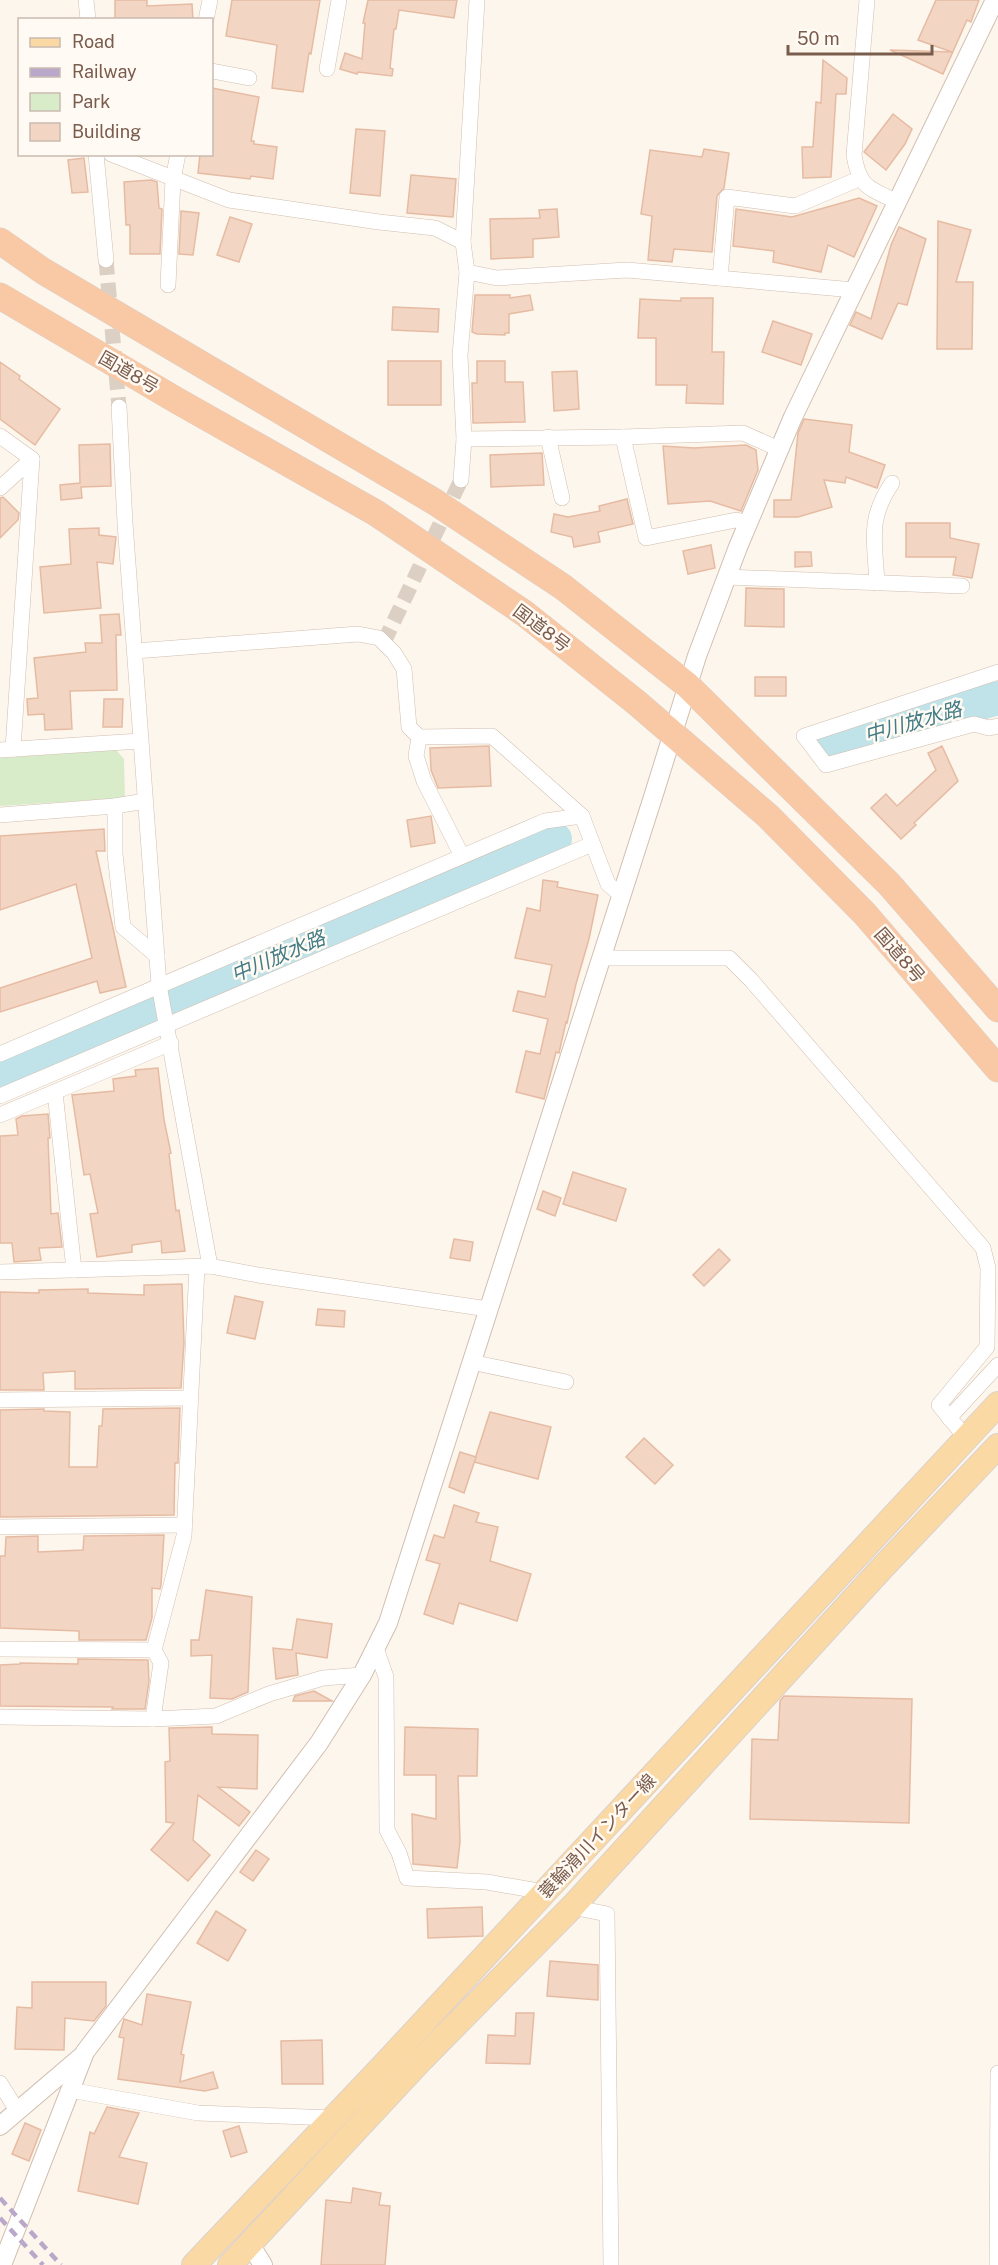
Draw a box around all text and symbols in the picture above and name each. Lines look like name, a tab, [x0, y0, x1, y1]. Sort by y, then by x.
legend	[18, 18, 213, 156]
scale bar	[788, 18, 932, 56]
text: 50 m	[797, 28, 840, 49]
text: Road	[72, 31, 115, 52]
text: Railway	[72, 61, 137, 82]
text: Park	[72, 91, 110, 112]
text: Building	[72, 121, 141, 142]
street label: 国道8号	[95, 346, 163, 398]
street label: 国道8号	[509, 600, 575, 656]
water label: 中川放水路	[862, 696, 966, 747]
street label: 国道8号	[871, 923, 929, 987]
water label: 中川放水路	[227, 925, 331, 987]
street label: 蓑輪滑川インター線	[534, 1770, 660, 1902]

